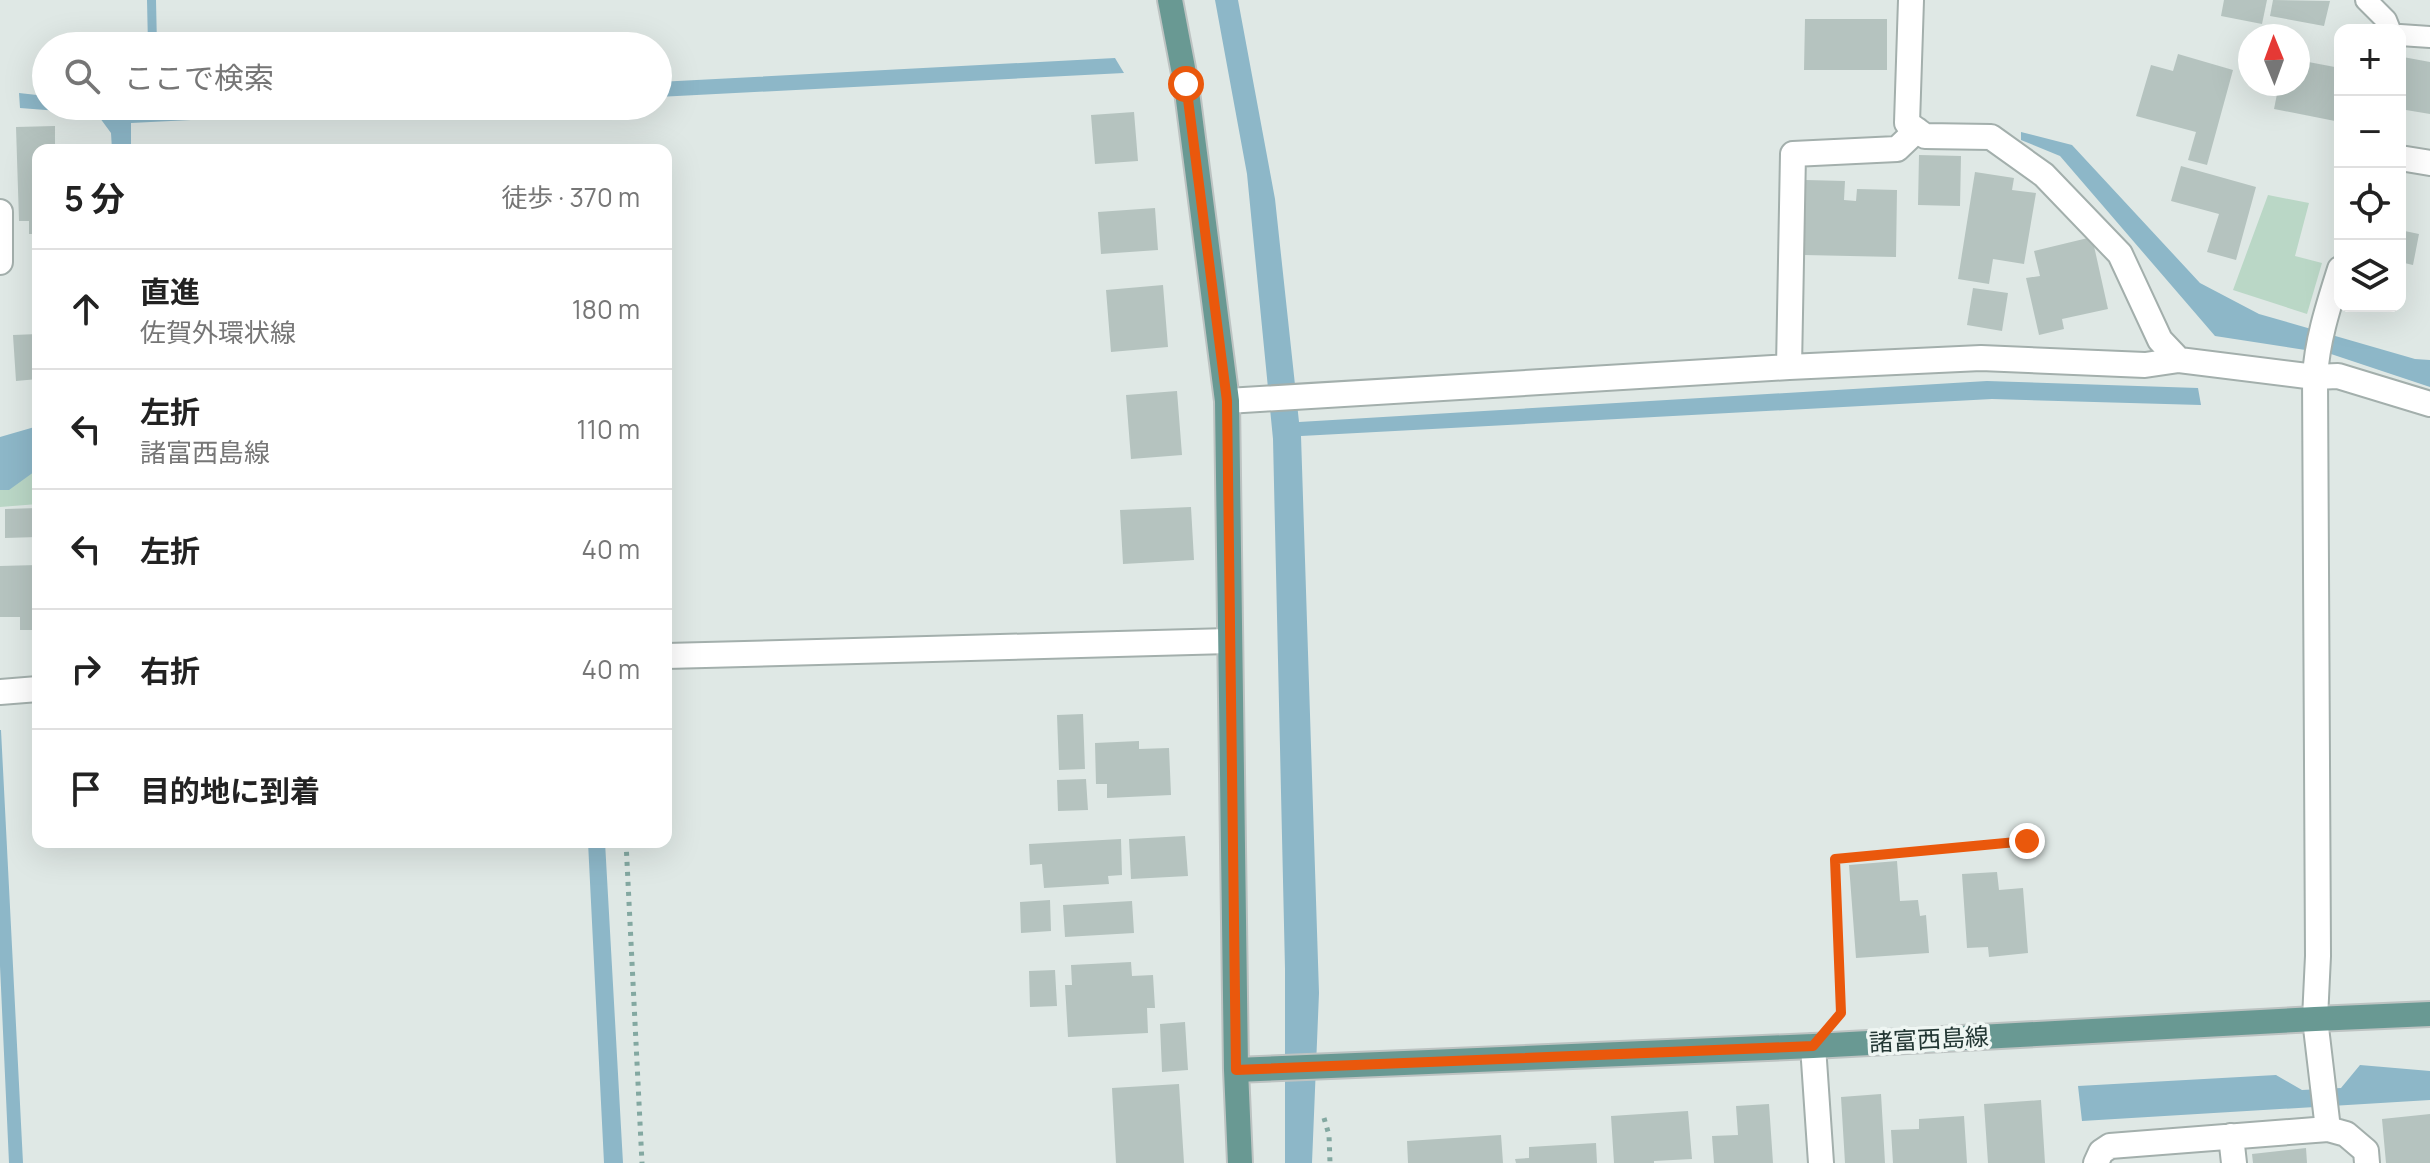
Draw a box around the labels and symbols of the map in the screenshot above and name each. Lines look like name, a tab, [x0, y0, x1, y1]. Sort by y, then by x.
north arrow	[2238, 24, 2310, 96]
route start	[1168, 66, 1204, 102]
route end	[2009, 823, 2045, 859]
street label: 諸富西島線	[1868, 1019, 1990, 1058]

